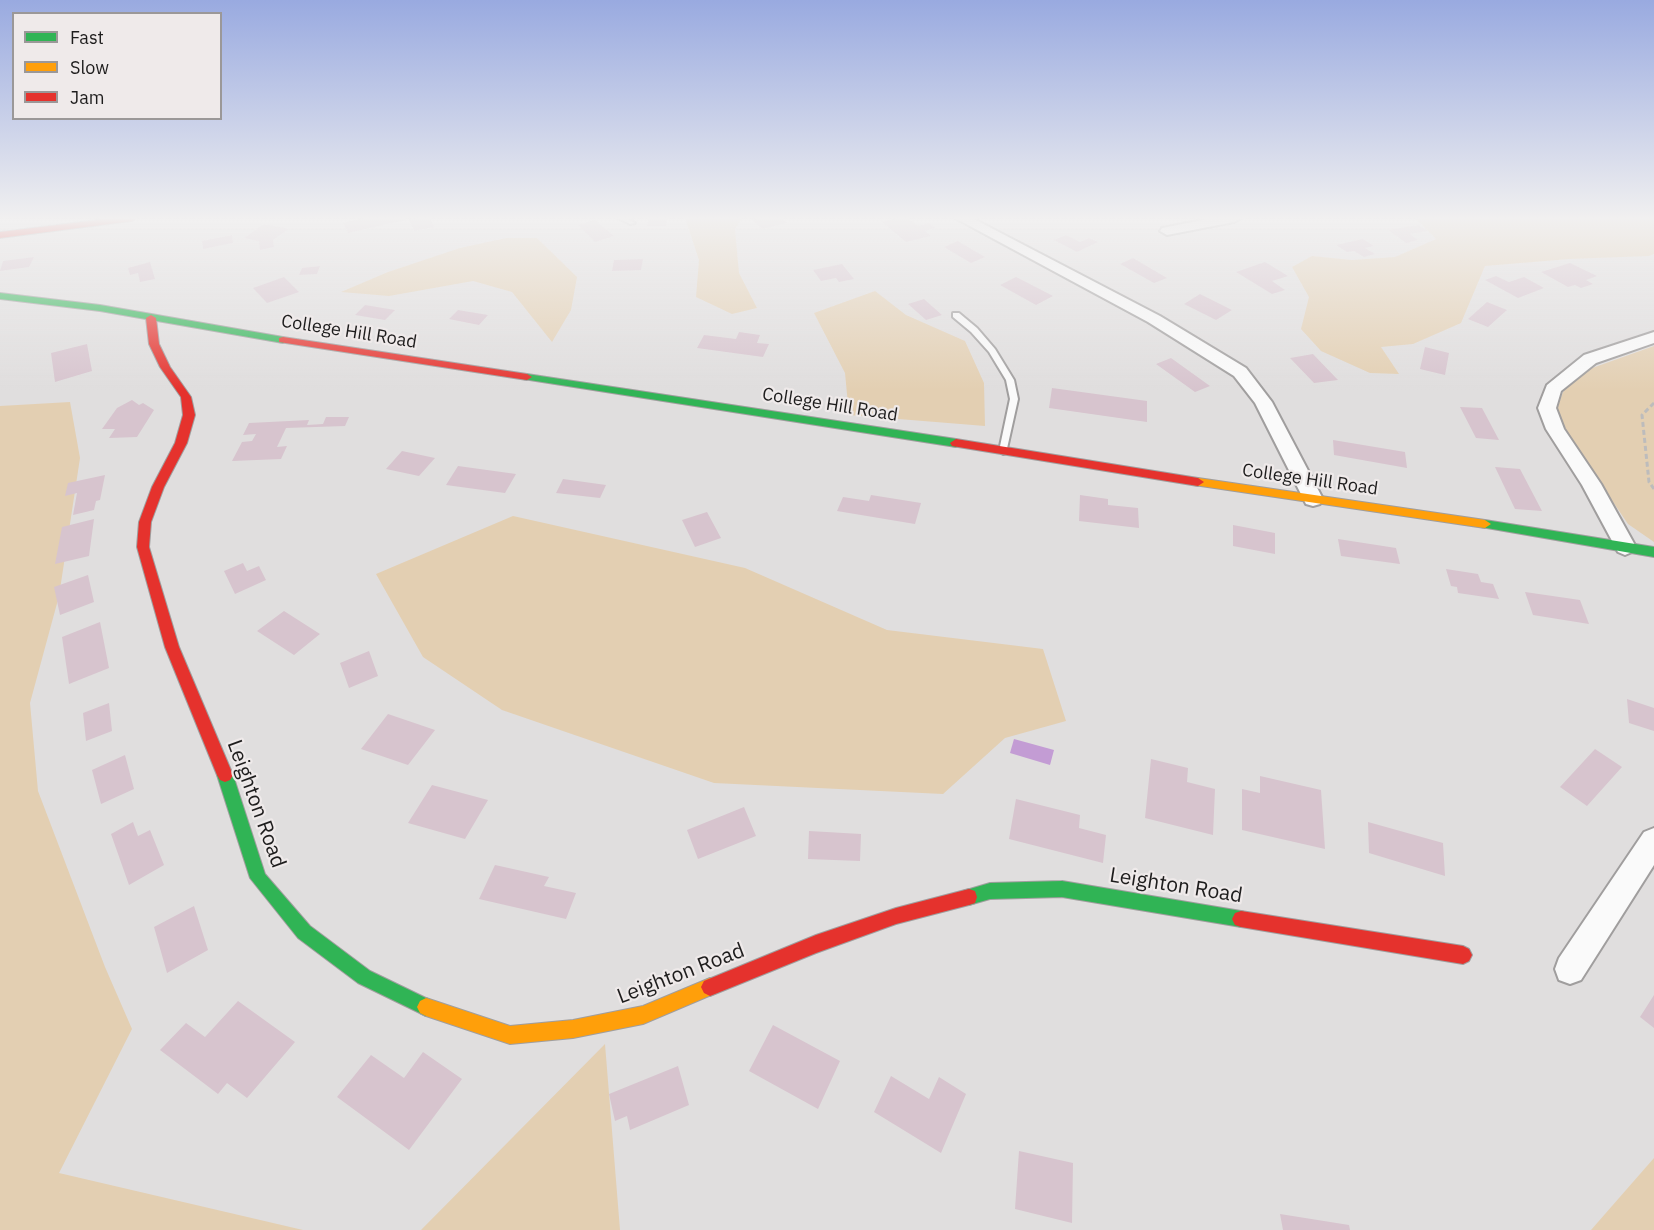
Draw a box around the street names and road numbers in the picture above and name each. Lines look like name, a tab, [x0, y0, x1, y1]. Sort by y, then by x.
street label: College Hill Road	[280, 311, 418, 353]
street label: College Hill Road	[761, 384, 899, 426]
street label: College Hill Road	[1241, 460, 1379, 500]
street label: Leighton Road	[221, 737, 291, 871]
street label: Leighton Road	[1108, 863, 1244, 909]
street label: Leighton Road	[614, 938, 748, 1010]

